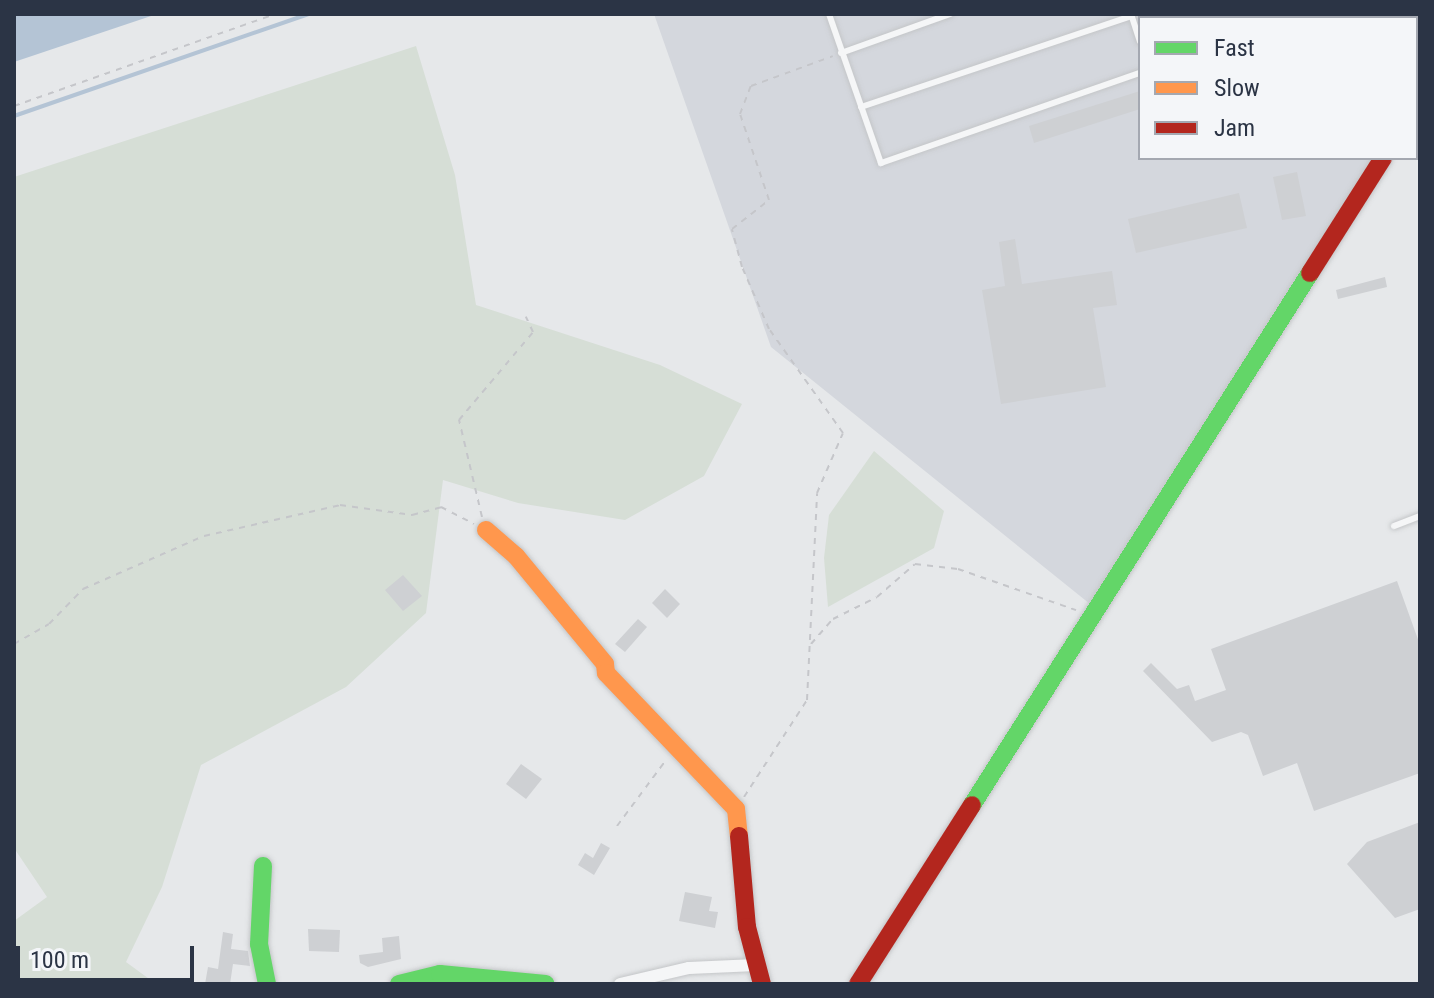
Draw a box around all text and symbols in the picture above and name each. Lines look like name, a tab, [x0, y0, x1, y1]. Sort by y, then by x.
legend	[1138, 16, 1418, 160]
text: Fast	[1214, 34, 1255, 62]
text: Slow	[1214, 74, 1260, 102]
text: Jam	[1214, 114, 1255, 142]
scale bar	[20, 930, 198, 980]
text: 100 m	[30, 946, 89, 974]

